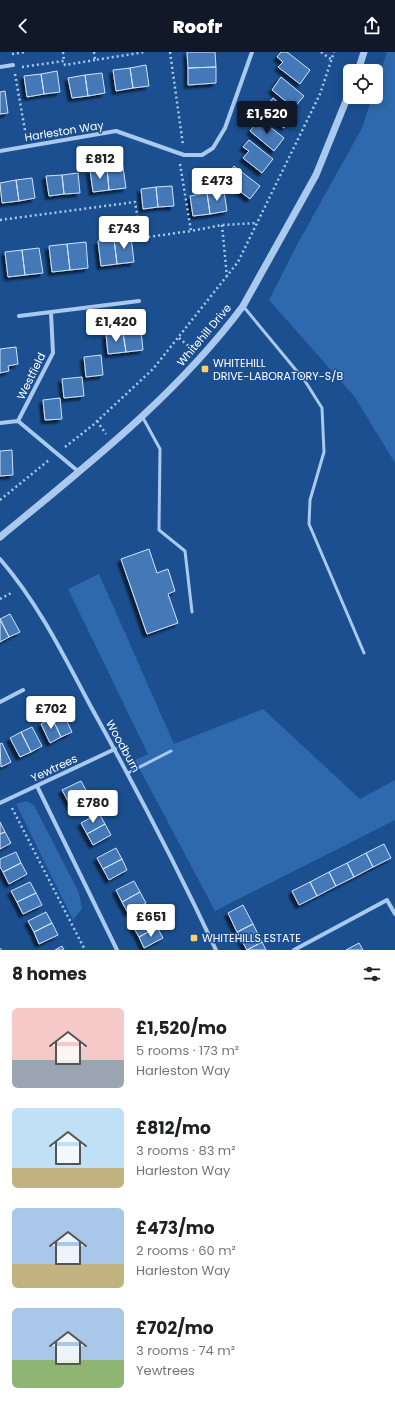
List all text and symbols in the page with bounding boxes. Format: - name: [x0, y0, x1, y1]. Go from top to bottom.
- text: Roofr: [173, 14, 222, 39]
- icon: back: [12, 15, 34, 37]
- icon: share: [361, 15, 383, 37]
- map controls: [343, 64, 383, 104]
- button: locate: [343, 64, 383, 104]
- pin: £1,520: [234, 101, 300, 135]
- text: £1,520: [246, 104, 288, 123]
- street label: Harleston Way: [23, 117, 105, 145]
- pin: £812: [76, 146, 124, 180]
- text: £812: [85, 149, 115, 168]
- pin: £473: [193, 168, 241, 202]
- text: £473: [201, 171, 233, 190]
- pin: £743: [100, 216, 148, 250]
- text: £743: [108, 219, 140, 238]
- street label: Whitehill Drive: [173, 300, 235, 370]
- pin: £1,420: [83, 309, 149, 343]
- text: £1,420: [95, 312, 137, 331]
- street label: Westfield: [13, 350, 49, 402]
- place label: WHITEHILL DRIVE-LABORATORY-S/B: [213, 355, 343, 384]
- marker: WHITEHILL DRIVE-LABORATORY-S/B: [200, 364, 210, 374]
- pin: £702: [27, 696, 75, 730]
- text: £702: [35, 699, 67, 718]
- street label: Woodburn: [102, 717, 144, 775]
- street label: Yewtrees: [28, 750, 80, 786]
- pin: £780: [69, 790, 117, 824]
- text: £780: [77, 793, 109, 812]
- pin: £651: [127, 904, 175, 938]
- text: £651: [136, 907, 166, 926]
- place label: WHITEHILLS ESTATE: [202, 930, 301, 946]
- marker: WHITEHILLS ESTATE: [189, 933, 199, 943]
- text: 8 homes: [12, 962, 87, 986]
- icon: filters: [361, 963, 383, 985]
- text: £1,520/mo: [136, 1016, 227, 1040]
- icon: home: [44, 1024, 92, 1072]
- text: 5 rooms · 173 m²: [136, 1041, 239, 1060]
- text: Harleston Way: [136, 1061, 230, 1080]
- text: £812/mo: [136, 1116, 211, 1140]
- icon: home: [44, 1124, 92, 1172]
- text: 3 rooms · 83 m²: [136, 1141, 236, 1160]
- text: Harleston Way: [136, 1161, 230, 1180]
- text: £473/mo: [136, 1216, 215, 1240]
- icon: home: [44, 1224, 92, 1272]
- text: 2 rooms · 60 m²: [136, 1241, 236, 1260]
- text: Harleston Way: [136, 1261, 230, 1280]
- text: £702/mo: [136, 1316, 214, 1340]
- icon: home: [44, 1324, 92, 1372]
- text: 3 rooms · 74 m²: [136, 1341, 235, 1360]
- text: Yewtrees: [136, 1361, 195, 1380]

